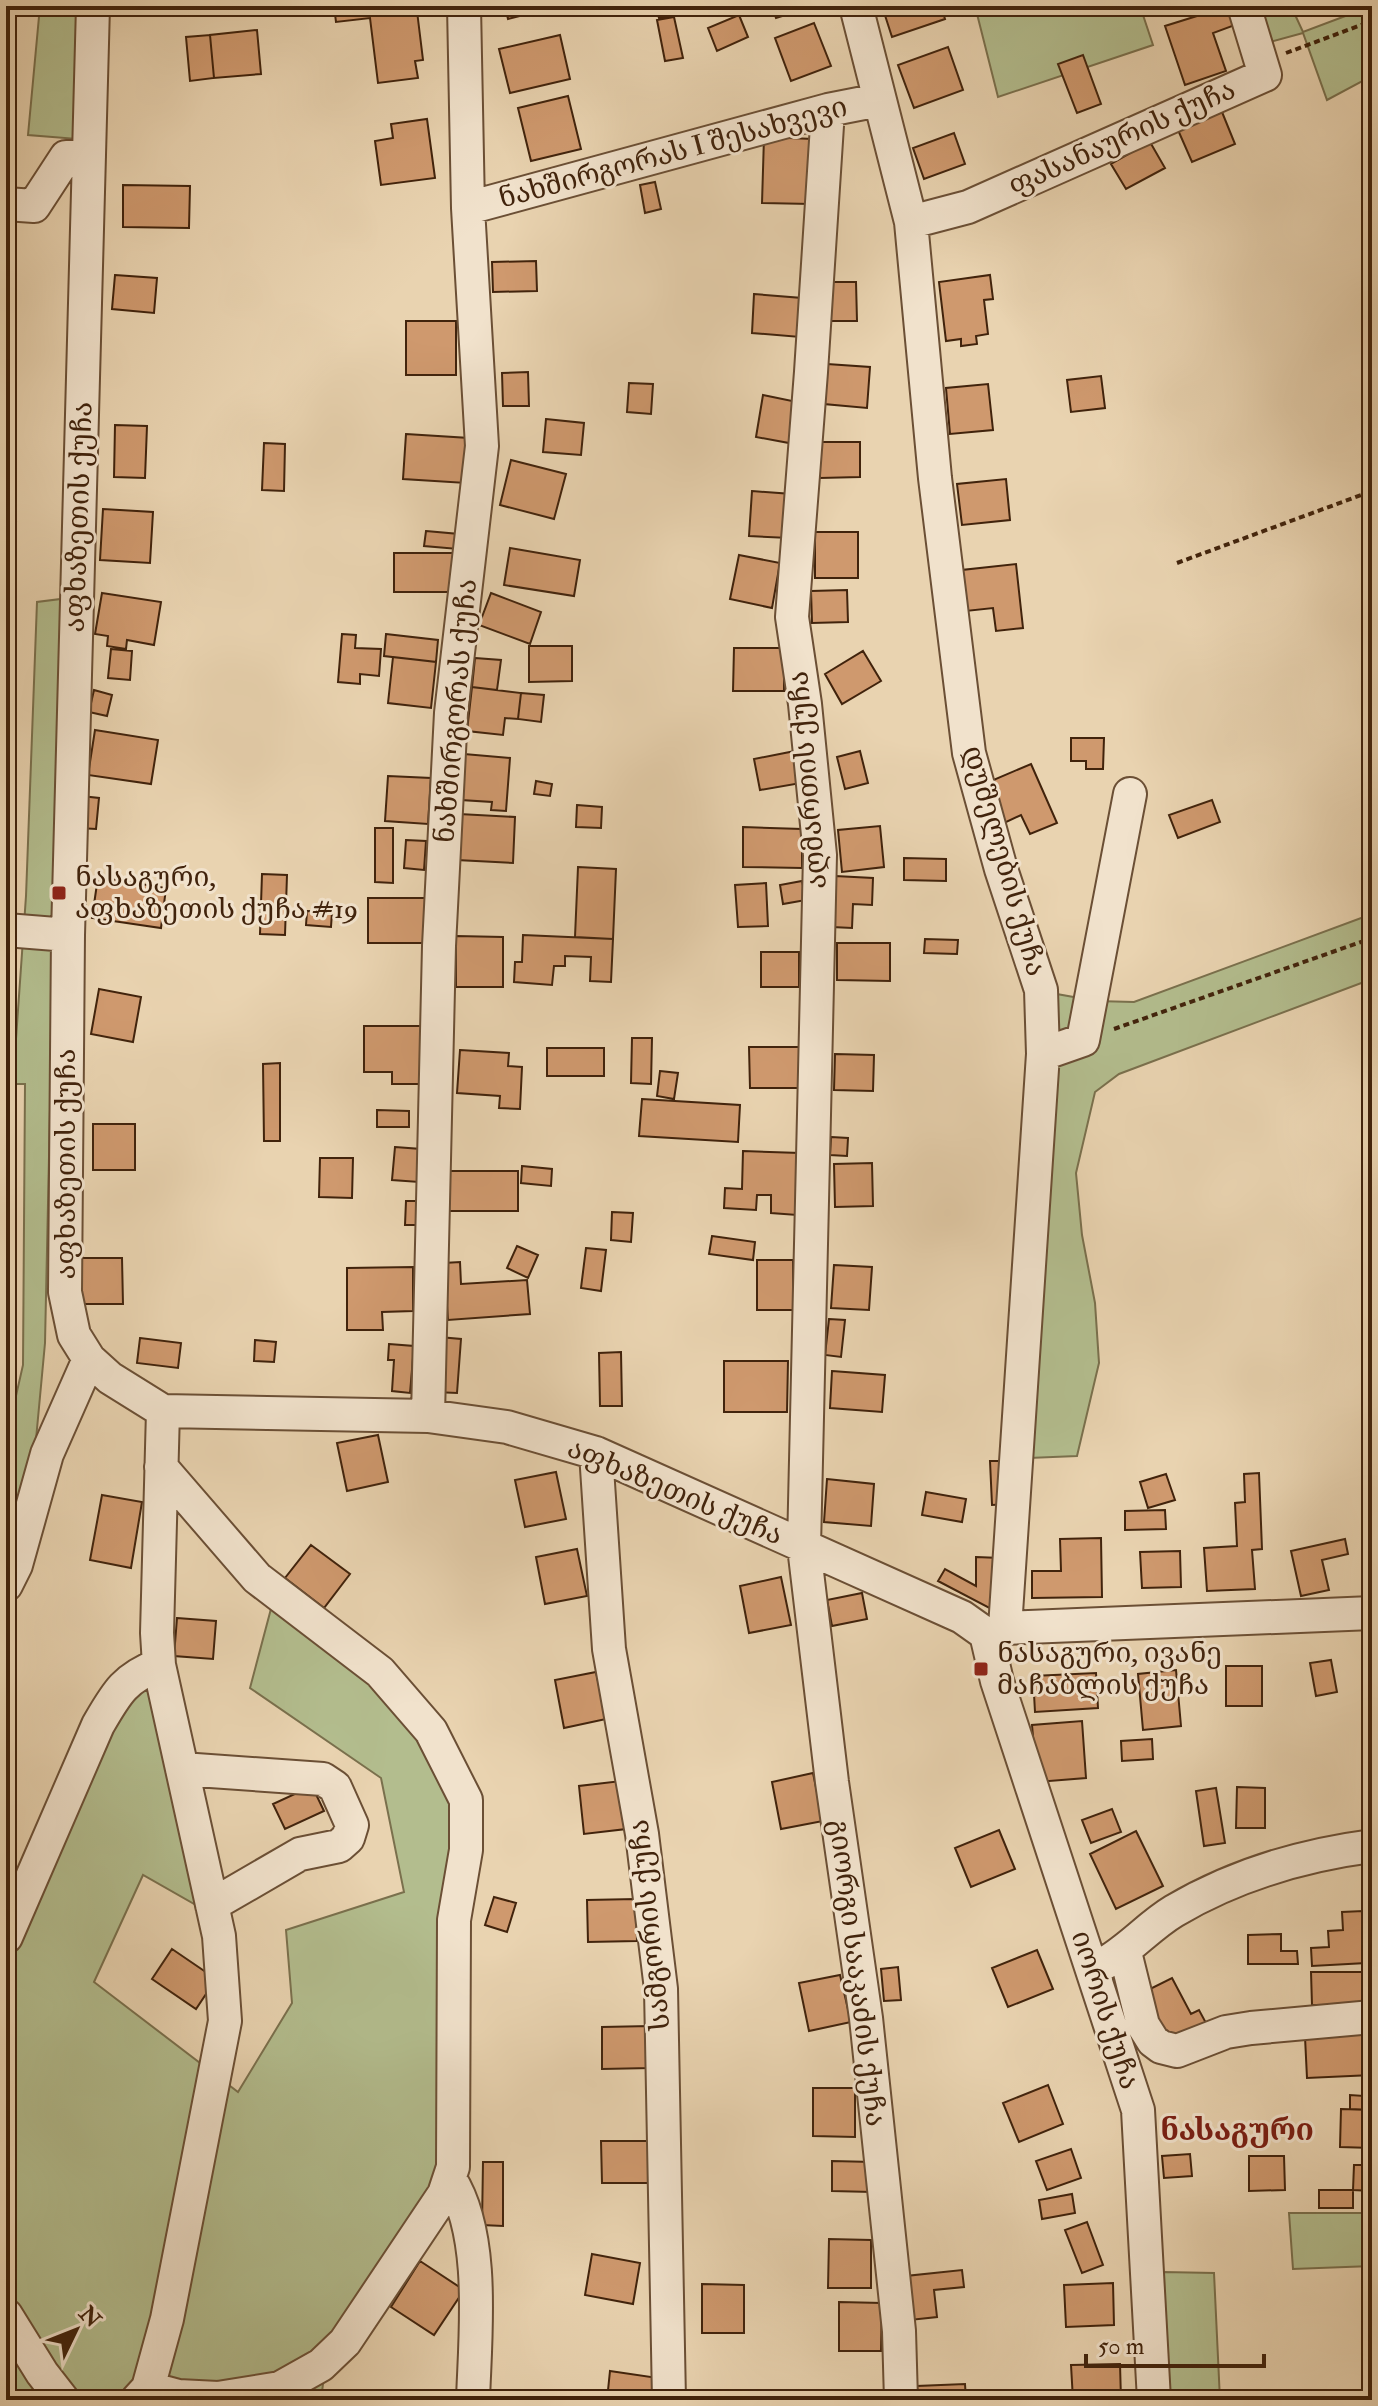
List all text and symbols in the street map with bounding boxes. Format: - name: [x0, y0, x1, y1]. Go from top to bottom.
- street label: ფასანაურის ქუჩა: [1003, 72, 1241, 204]
- street label: ნახშირგორას I შესახვევი: [495, 90, 851, 216]
- street label: აფხაზეთის ქუჩა: [57, 401, 101, 633]
- street label: ნახშირგორას ქუჩა: [427, 577, 485, 845]
- street label: აღმართის ქუჩა: [781, 669, 835, 891]
- street label: დუშელების ქუჩა: [954, 742, 1054, 980]
- place label: ნასაგური, აფხაზეთის ქუჩა #19: [75, 860, 358, 927]
- marker: ნასაგური, აფხაზეთის ქუჩა #19: [50, 884, 68, 902]
- street label: აფხაზეთის ქუჩა: [49, 1049, 84, 1279]
- street label: აფხაზეთის ქუჩა: [562, 1431, 788, 1553]
- place label: ნასაგური, ივანე მაჩაბლის ქუჩა: [997, 1636, 1222, 1703]
- marker: ნასაგური, ივანე მაჩაბლის ქუჩა: [972, 1660, 990, 1678]
- street label: სამგორის ქუჩა: [622, 1818, 678, 2032]
- street label: გიორგი სააკაძის ქუჩა: [821, 1818, 893, 2128]
- street label: იორის ქუჩა: [1063, 1926, 1147, 2094]
- district label: ნასაგური: [1160, 2112, 1314, 2149]
- north arrow: [36, 2290, 116, 2370]
- text: N: [72, 2300, 107, 2334]
- scale bar: [1086, 2318, 1264, 2368]
- text: 50 m: [1098, 2331, 1145, 2362]

